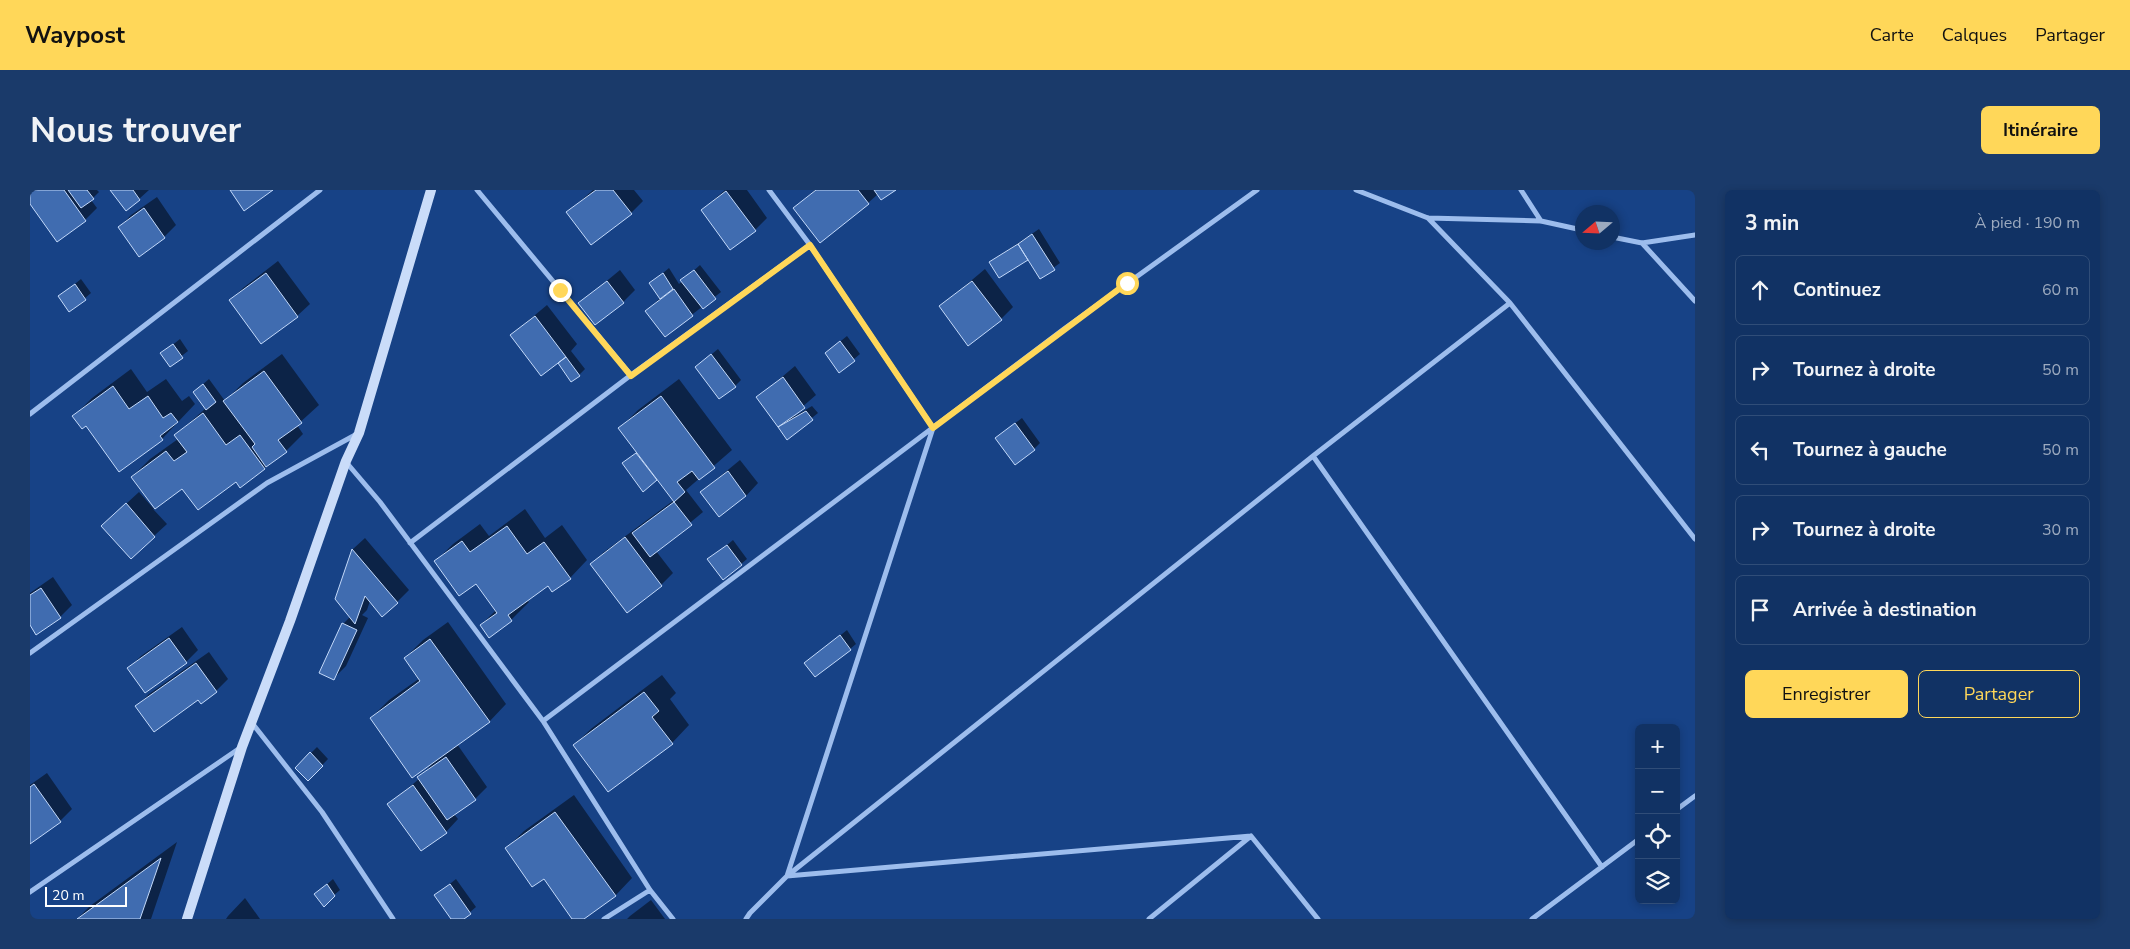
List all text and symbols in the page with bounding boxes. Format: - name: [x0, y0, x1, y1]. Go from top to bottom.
- text: Waypost: [25, 19, 125, 51]
- text: Carte: [1870, 23, 1914, 47]
- text: Calques: [1942, 23, 2007, 47]
- text: Partager: [2035, 23, 2105, 47]
- button: Itinéraire: [1981, 106, 2100, 154]
- text: Nous trouver: [30, 107, 241, 154]
- north arrow: [1575, 205, 1620, 250]
- text: 3 min: [1745, 209, 1799, 237]
- text: À pied · 190 m: [1975, 212, 2080, 234]
- route start: [1116, 272, 1139, 295]
- icon: ahead: [1746, 276, 1774, 304]
- text: Continuez: [1793, 277, 1881, 303]
- route end: [549, 279, 572, 302]
- text: 60 m: [2042, 279, 2079, 301]
- icon: right: [1746, 356, 1774, 384]
- text: Tournez à droite: [1793, 357, 1936, 383]
- text: 50 m: [2042, 359, 2079, 381]
- icon: left: [1746, 436, 1774, 464]
- text: Tournez à gauche: [1793, 437, 1947, 463]
- text: 50 m: [2042, 439, 2079, 461]
- icon: right: [1746, 516, 1774, 544]
- text: Tournez à droite: [1793, 517, 1936, 543]
- text: 30 m: [2042, 519, 2079, 541]
- icon: arrive: [1746, 596, 1774, 624]
- text: Arrivée à destination: [1793, 597, 1977, 623]
- button: Enregistrer: [1745, 670, 1908, 718]
- button: Partager: [1918, 670, 2080, 718]
- map controls: [1635, 724, 1680, 904]
- button: +: [1635, 724, 1680, 769]
- button: −: [1635, 769, 1680, 814]
- button: locate: [1635, 814, 1680, 859]
- button: layers: [1635, 859, 1680, 904]
- scale bar: [45, 884, 128, 907]
- text: 20 m: [52, 886, 84, 905]

